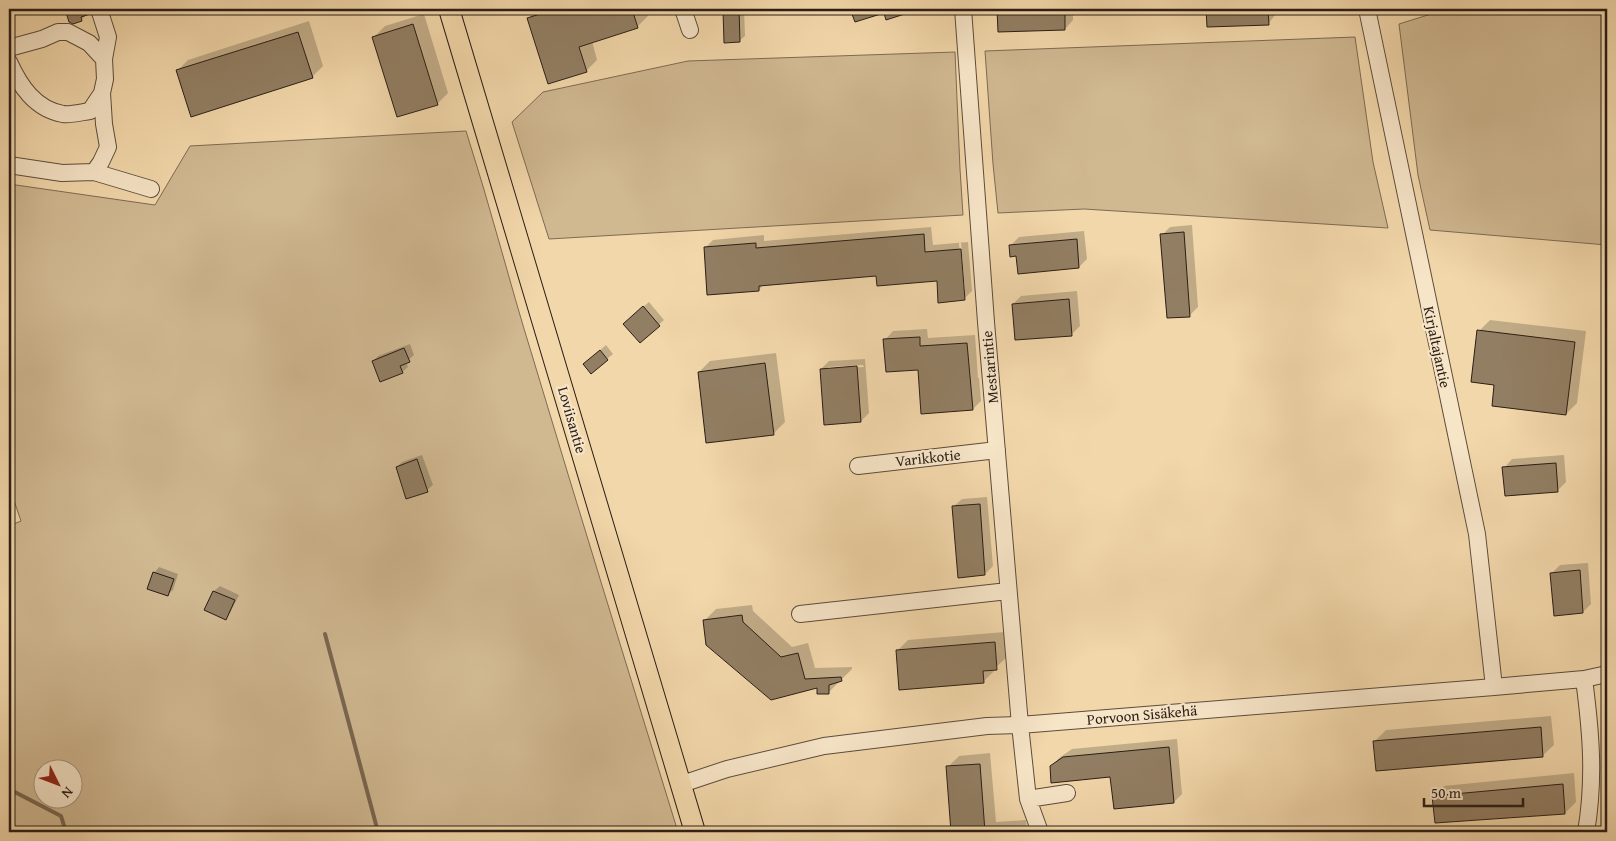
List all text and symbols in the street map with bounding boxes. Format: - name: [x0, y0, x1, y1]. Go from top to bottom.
- street label: Kirjaltajantie: [1419, 304, 1456, 390]
- street label: Mestarintie: [976, 330, 1003, 404]
- street label: Loviisantie: [553, 384, 592, 456]
- street label: Varikkotie: [894, 444, 962, 471]
- street label: Porvoon Sisäkehä: [1086, 699, 1198, 730]
- north arrow: [32, 758, 82, 808]
- scale bar: [1424, 776, 1522, 808]
- text: 50 m: [1431, 782, 1462, 803]
- text: N: [57, 783, 78, 803]

